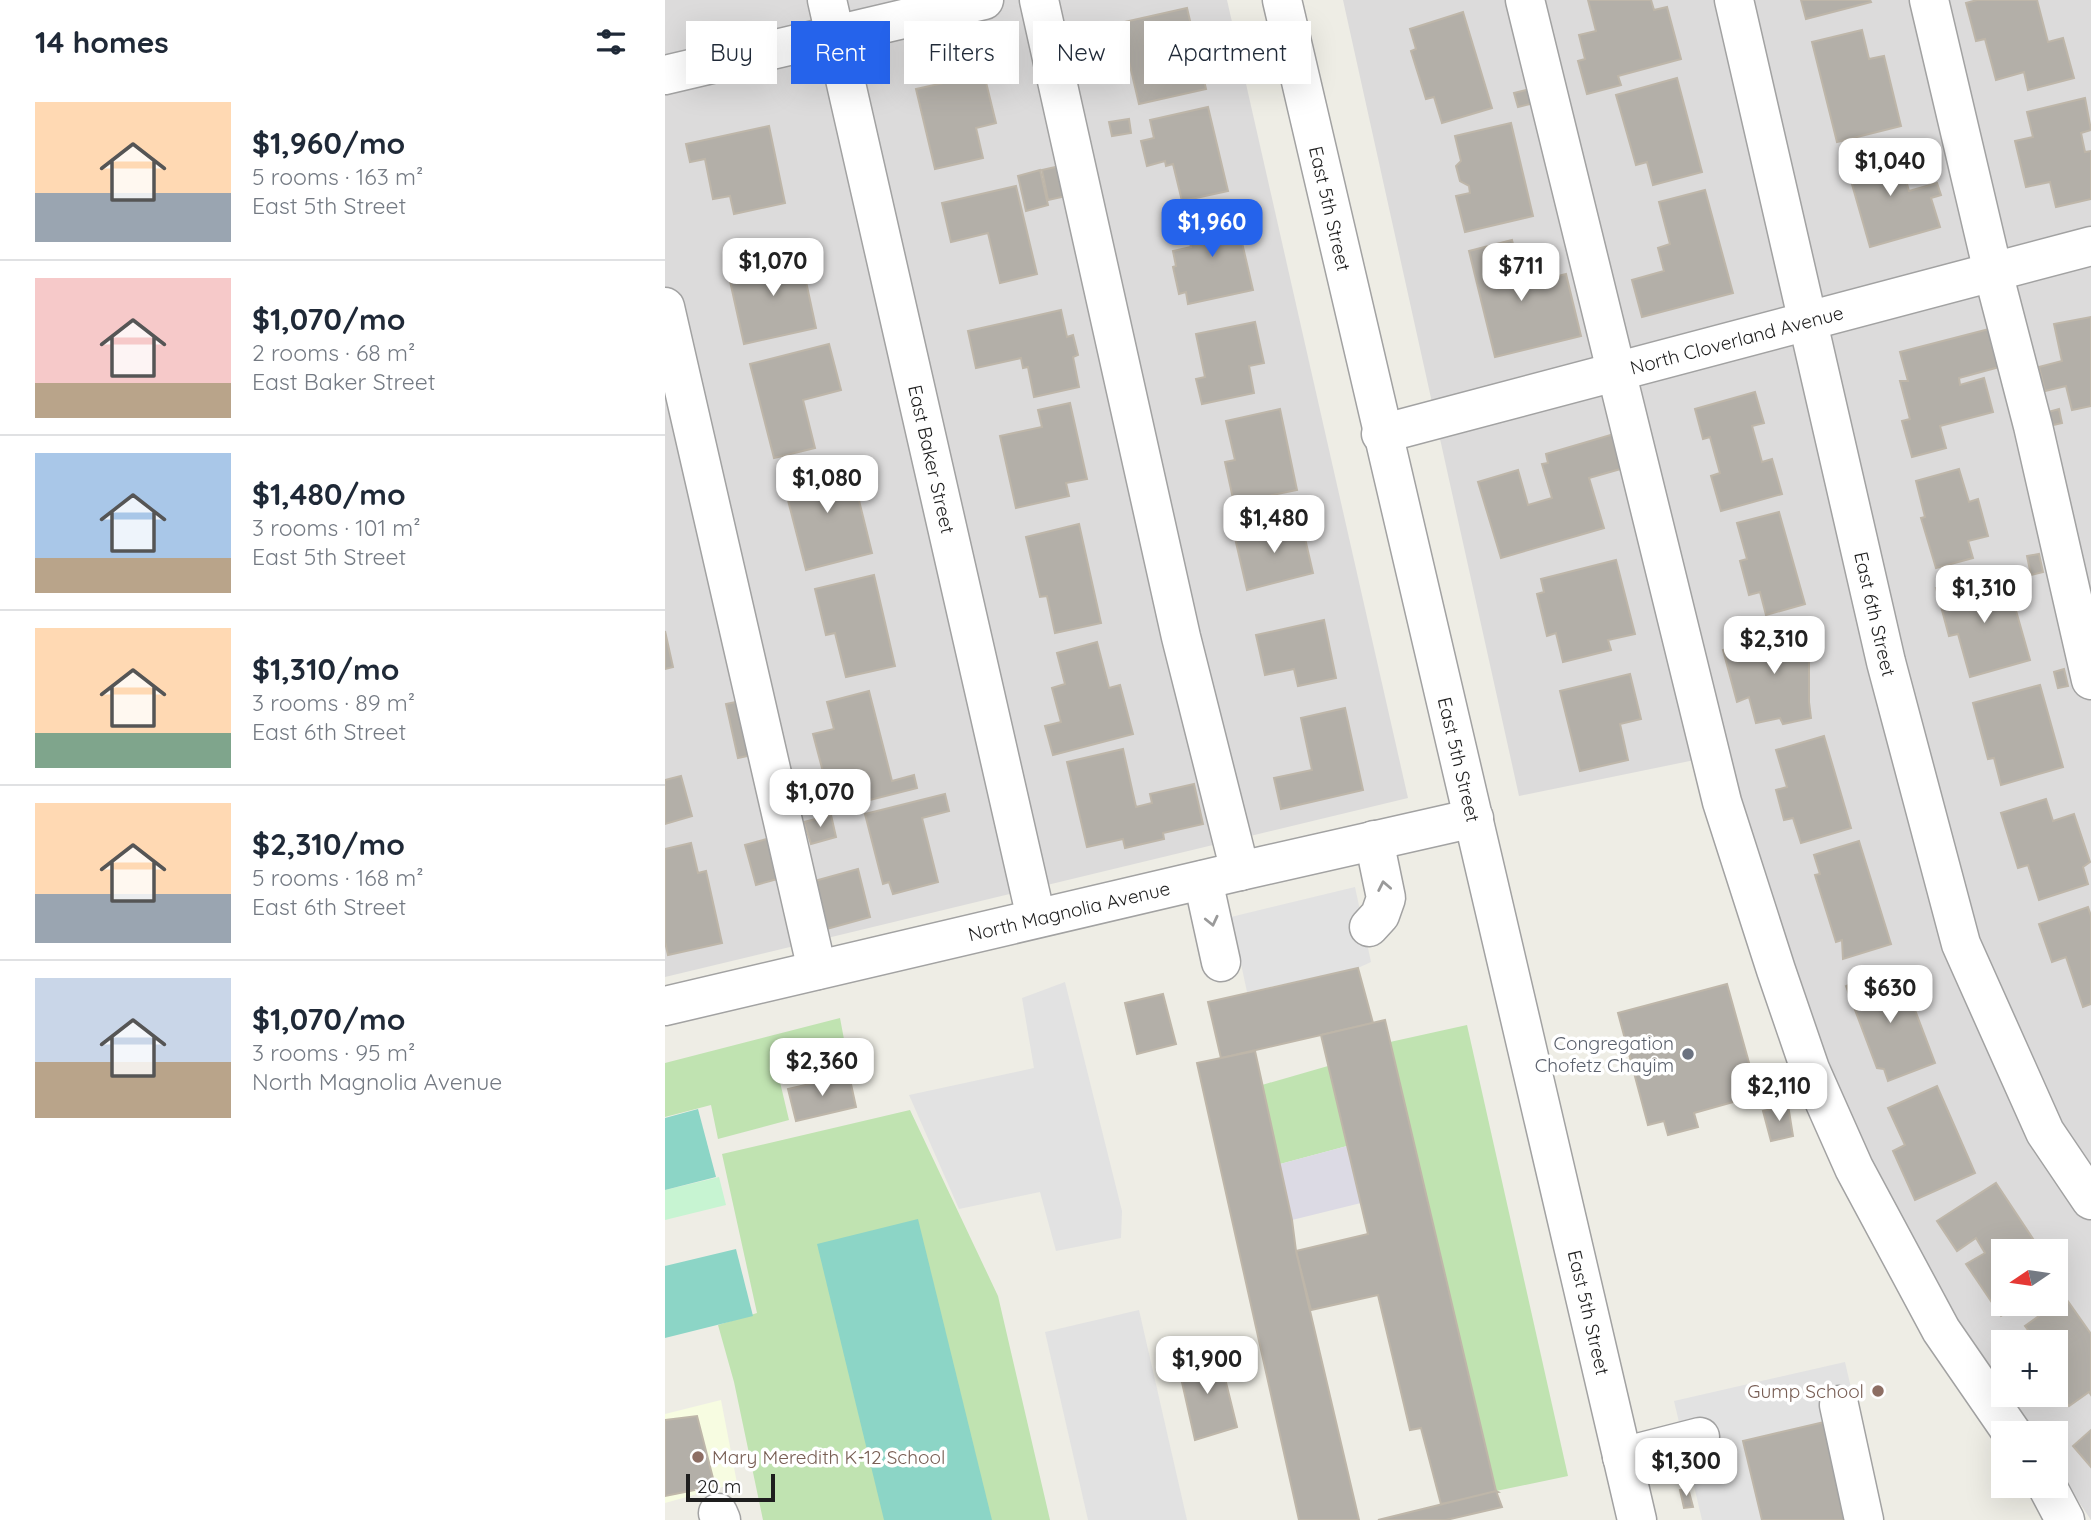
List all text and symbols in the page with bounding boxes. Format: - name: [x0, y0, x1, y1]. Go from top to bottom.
- chip: Buy: [686, 21, 777, 84]
- chip: Rent: [791, 21, 890, 84]
- chip: Filters: [904, 21, 1019, 84]
- chip: New: [1033, 21, 1130, 84]
- chip: Apartment: [1144, 21, 1311, 84]
- text: 14 homes: [35, 23, 169, 61]
- icon: filters: [592, 23, 630, 61]
- text: $1,960/mo: [252, 124, 405, 162]
- icon: home: [91, 130, 175, 214]
- pin: $1,040: [1833, 138, 1947, 198]
- street label: East 5th Street: [1304, 144, 1356, 273]
- text: $1,040: [1855, 146, 1925, 175]
- text: 5 rooms · 163 m²: [252, 162, 423, 191]
- text: East 5th Street: [252, 191, 406, 220]
- pin: $1,960: [1155, 200, 1269, 259]
- text: $1,960: [1178, 207, 1246, 236]
- pin: $1,070: [716, 238, 830, 298]
- pin: $711: [1480, 244, 1562, 303]
- text: $1,070: [739, 246, 807, 275]
- text: $711: [1498, 251, 1544, 280]
- text: $1,070/mo: [252, 300, 405, 338]
- street label: North Cloverland Avenue: [1627, 300, 1846, 380]
- icon: home: [91, 306, 175, 390]
- text: 2 rooms · 68 m²: [252, 338, 415, 367]
- text: East Baker Street: [252, 367, 436, 396]
- street label: East Baker Street: [903, 383, 960, 536]
- pin: $1,080: [770, 456, 884, 515]
- text: $1,080: [792, 463, 862, 492]
- text: $1,480/mo: [252, 475, 406, 513]
- icon: home: [91, 481, 175, 565]
- pin: $1,480: [1217, 496, 1331, 555]
- text: $1,480: [1239, 503, 1309, 532]
- text: 3 rooms · 101 m²: [252, 513, 421, 542]
- text: East 5th Street: [252, 542, 406, 571]
- street label: East 6th Street: [1849, 549, 1901, 679]
- pin: $1,310: [1927, 566, 2041, 625]
- text: $1,310: [1952, 573, 2016, 602]
- pin: $2,310: [1717, 616, 1831, 676]
- text: $2,310: [1740, 624, 1808, 653]
- text: $1,310/mo: [252, 650, 399, 688]
- icon: home: [91, 656, 175, 740]
- text: 3 rooms · 89 m²: [252, 688, 415, 717]
- street label: East 5th Street: [1433, 695, 1485, 825]
- text: East 6th Street: [252, 717, 406, 746]
- pin: $1,070: [763, 770, 877, 829]
- text: $1,070: [786, 777, 854, 806]
- text: $2,310/mo: [252, 825, 405, 863]
- icon: home: [91, 831, 175, 915]
- text: 5 rooms · 168 m²: [252, 863, 424, 892]
- street label: North Magnolia Avenue: [966, 876, 1172, 946]
- one-way arrow: [1377, 880, 1392, 892]
- text: East 6th Street: [252, 892, 406, 921]
- one-way arrow: [1203, 915, 1218, 927]
- pin: $630: [1849, 965, 1931, 1025]
- text: $630: [1864, 973, 1916, 1002]
- text: $1,070/mo: [252, 1000, 405, 1038]
- icon: home: [91, 1006, 175, 1090]
- place label: Congregation Chofetz Chayim: [1535, 1031, 1674, 1077]
- text: 3 rooms · 95 m²: [252, 1038, 415, 1067]
- pin: $2,360: [765, 1038, 879, 1098]
- text: $2,360: [786, 1046, 858, 1075]
- marker: Congregation Chofetz Chayim: [1680, 1046, 1696, 1062]
- pin: $2,110: [1722, 1064, 1836, 1123]
- text: North Magnolia Avenue: [252, 1067, 502, 1096]
- text: $2,110: [1747, 1071, 1811, 1100]
- north arrow: [1991, 1239, 2069, 1316]
- map controls: [1991, 1239, 2068, 1498]
- street label: East 5th Street: [1563, 1248, 1615, 1377]
- button: +: [1991, 1330, 2068, 1407]
- pin: $1,900: [1150, 1336, 1264, 1396]
- text: $1,900: [1172, 1344, 1242, 1373]
- place label: Gump School: [1747, 1379, 1864, 1403]
- marker: Gump School: [1870, 1383, 1886, 1399]
- button: −: [1991, 1421, 2068, 1498]
- pin: $1,300: [1629, 1438, 1743, 1498]
- place label: Mary Meredith K-12 School: [712, 1445, 945, 1469]
- text: $1,300: [1651, 1446, 1721, 1475]
- marker: Mary Meredith K-12 School: [690, 1449, 706, 1465]
- scale bar: [686, 1471, 775, 1503]
- text: 20 m: [697, 1474, 741, 1498]

